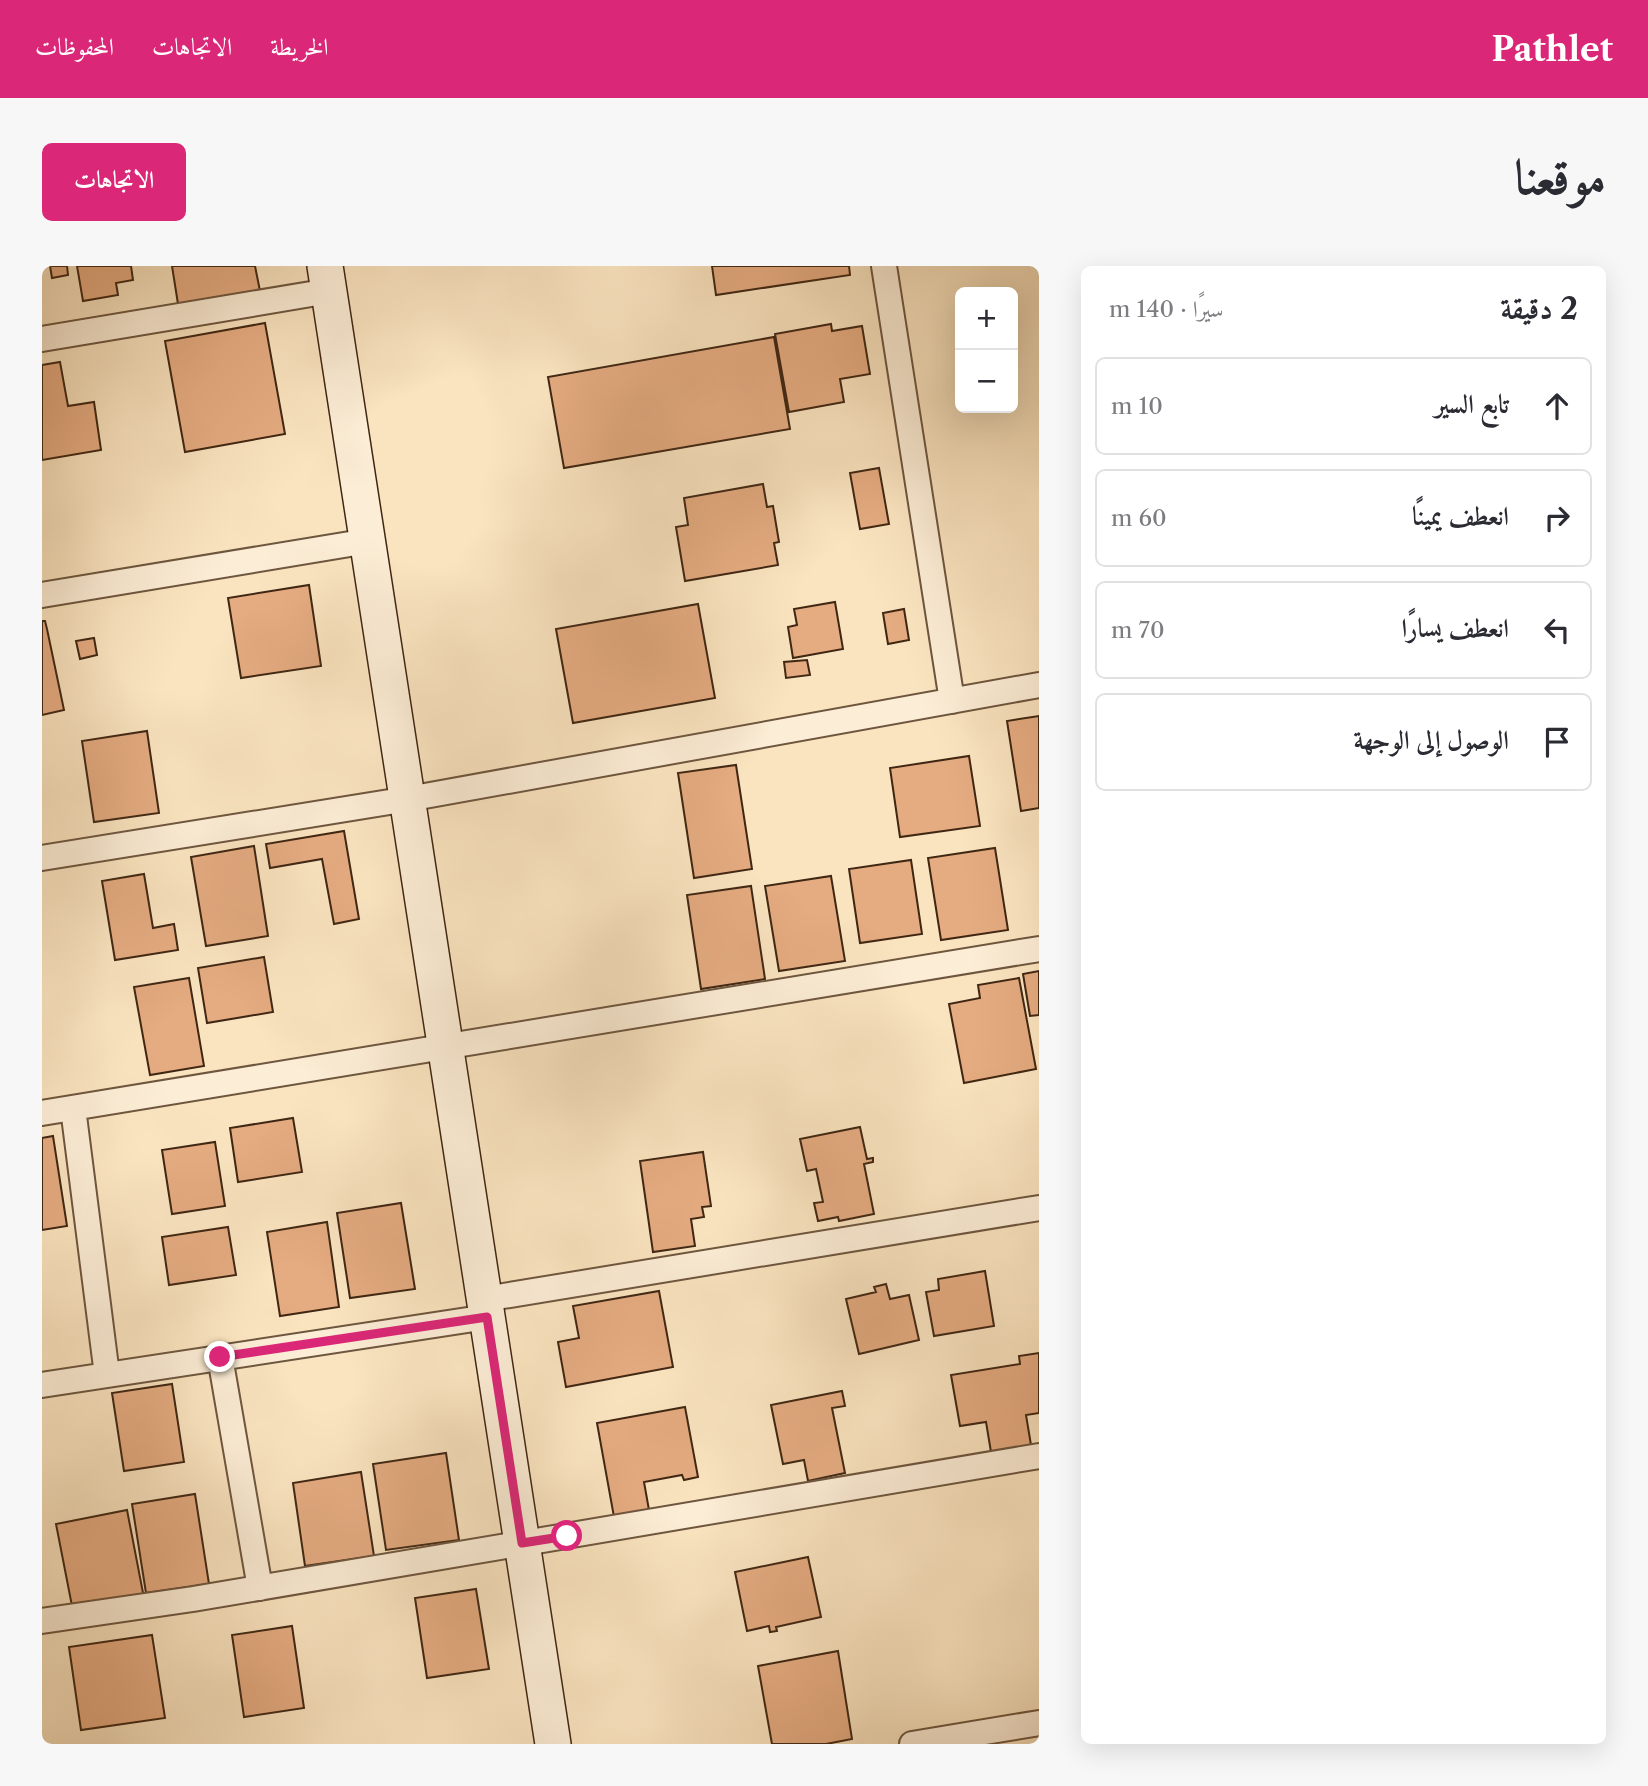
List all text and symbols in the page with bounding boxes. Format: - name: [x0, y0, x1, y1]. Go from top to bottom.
- text: Pathlet: [1491, 29, 1613, 70]
- text: المحفوظات: [35, 32, 114, 61]
- text: الاتجاهات: [152, 32, 232, 61]
- text: الخريطة: [270, 32, 329, 61]
- button: الاتجاهات: [42, 143, 186, 221]
- text: موقعنا: [1514, 146, 1606, 207]
- map controls: [955, 287, 1018, 413]
- button: +: [955, 287, 1018, 350]
- text: 2 دقيقة: [1500, 290, 1578, 327]
- text: سيرًا · 140 m: [1109, 295, 1224, 323]
- button: −: [955, 350, 1018, 413]
- icon: ahead: [1538, 387, 1576, 425]
- text: تابع السير: [1435, 388, 1509, 420]
- text: 10 m: [1111, 392, 1163, 420]
- icon: right: [1538, 499, 1576, 537]
- text: انعطف يمينًا: [1412, 500, 1509, 532]
- text: 60 m: [1111, 504, 1167, 532]
- icon: left: [1538, 611, 1576, 649]
- text: انعطف يسارًا: [1401, 612, 1509, 644]
- text: 70 m: [1111, 616, 1164, 644]
- icon: arrive: [1538, 723, 1576, 761]
- text: الوصول إلى الوجهة: [1354, 724, 1509, 756]
- route end: [204, 1341, 235, 1372]
- route start: [551, 1520, 582, 1551]

